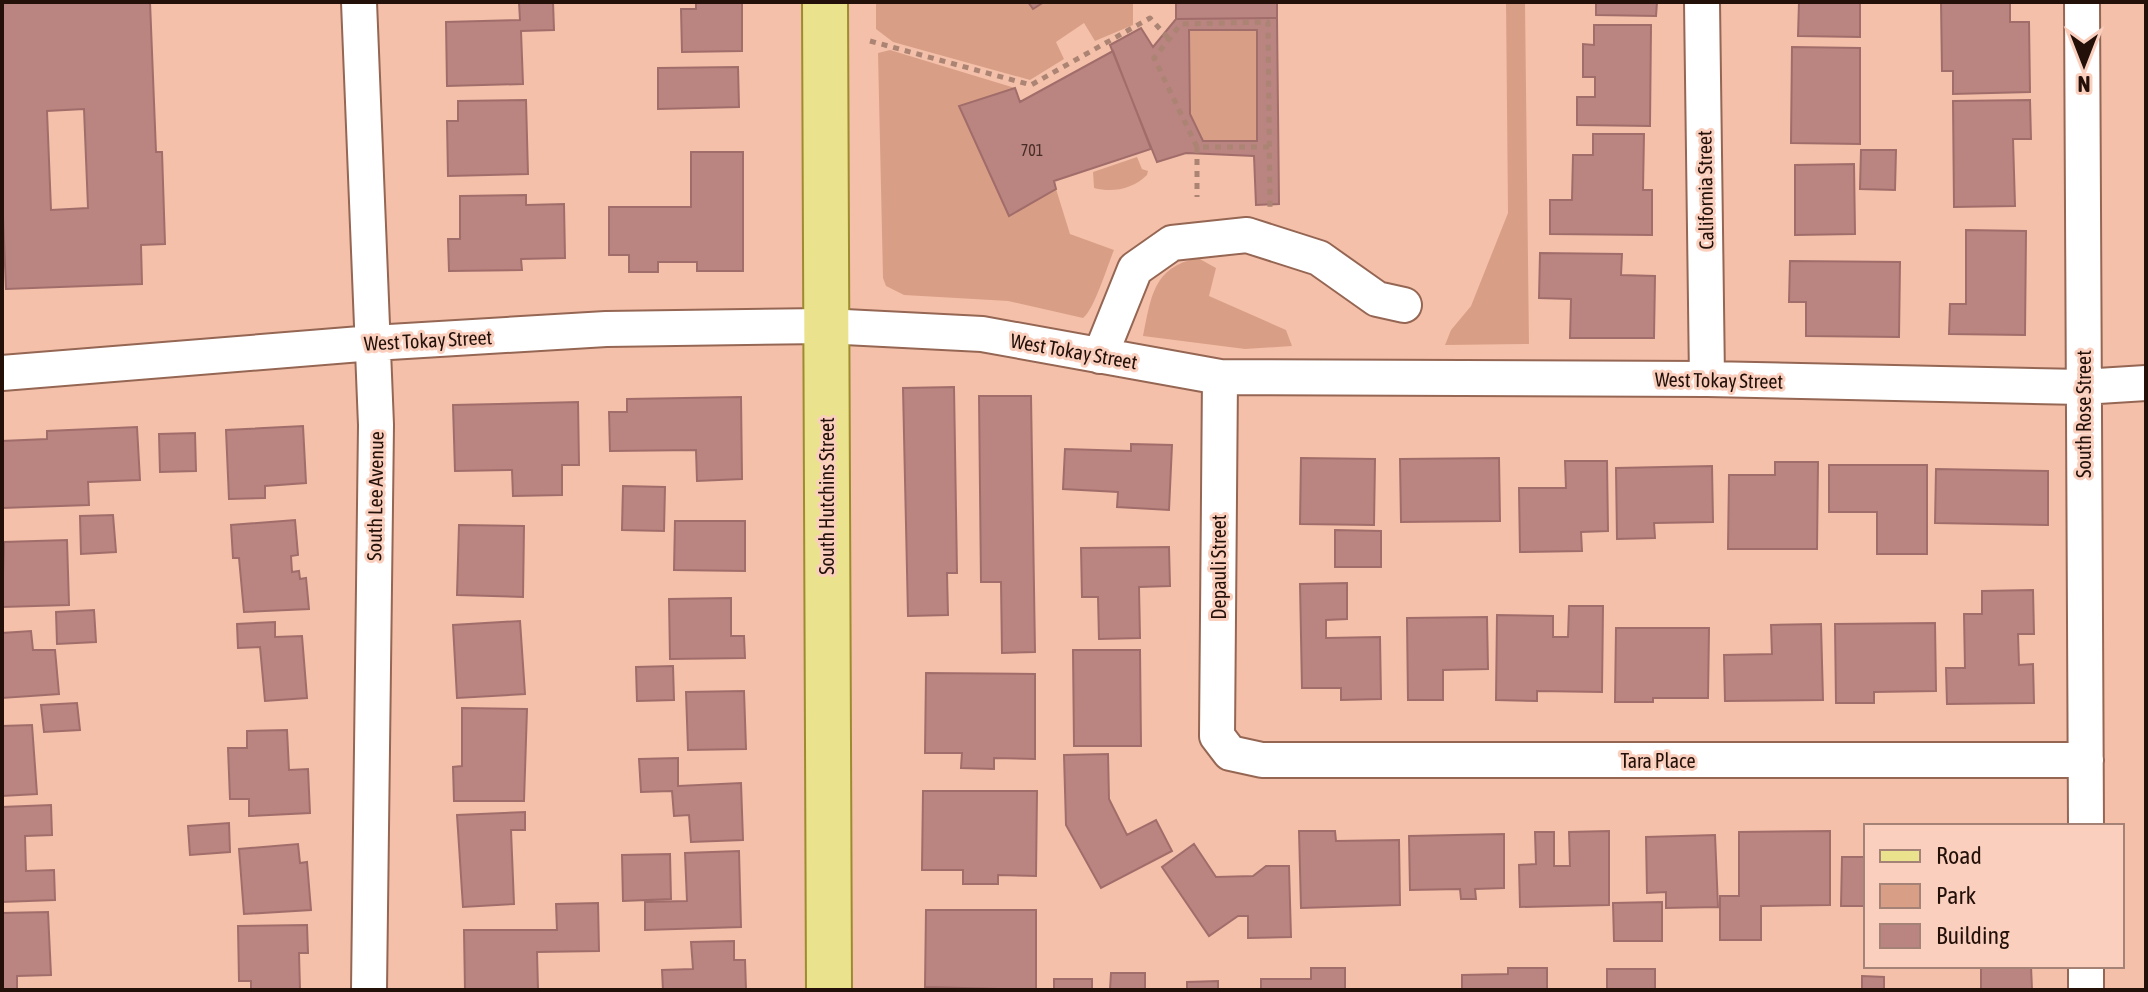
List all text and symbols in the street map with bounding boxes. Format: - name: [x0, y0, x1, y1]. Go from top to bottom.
- north arrow: [2044, 24, 2124, 104]
- text: N: [2078, 71, 2090, 97]
- street label: California Street: [1692, 130, 1718, 250]
- house number: 701: [1021, 141, 1043, 159]
- street label: West Tokay Street: [363, 325, 493, 355]
- street label: West Tokay Street: [1009, 329, 1139, 374]
- street label: South Rose Street: [2072, 350, 2095, 478]
- street label: West Tokay Street: [1655, 367, 1784, 393]
- street label: South Hutchins Street: [815, 417, 838, 575]
- street label: South Lee Avenue: [362, 431, 388, 561]
- street label: Depauli Street: [1207, 514, 1230, 620]
- street label: Tara Place: [1620, 749, 1696, 772]
- legend: [1864, 824, 2124, 968]
- text: Road: [1936, 842, 1982, 869]
- text: Park: [1936, 882, 1977, 909]
- text: Building: [1936, 922, 2010, 949]

